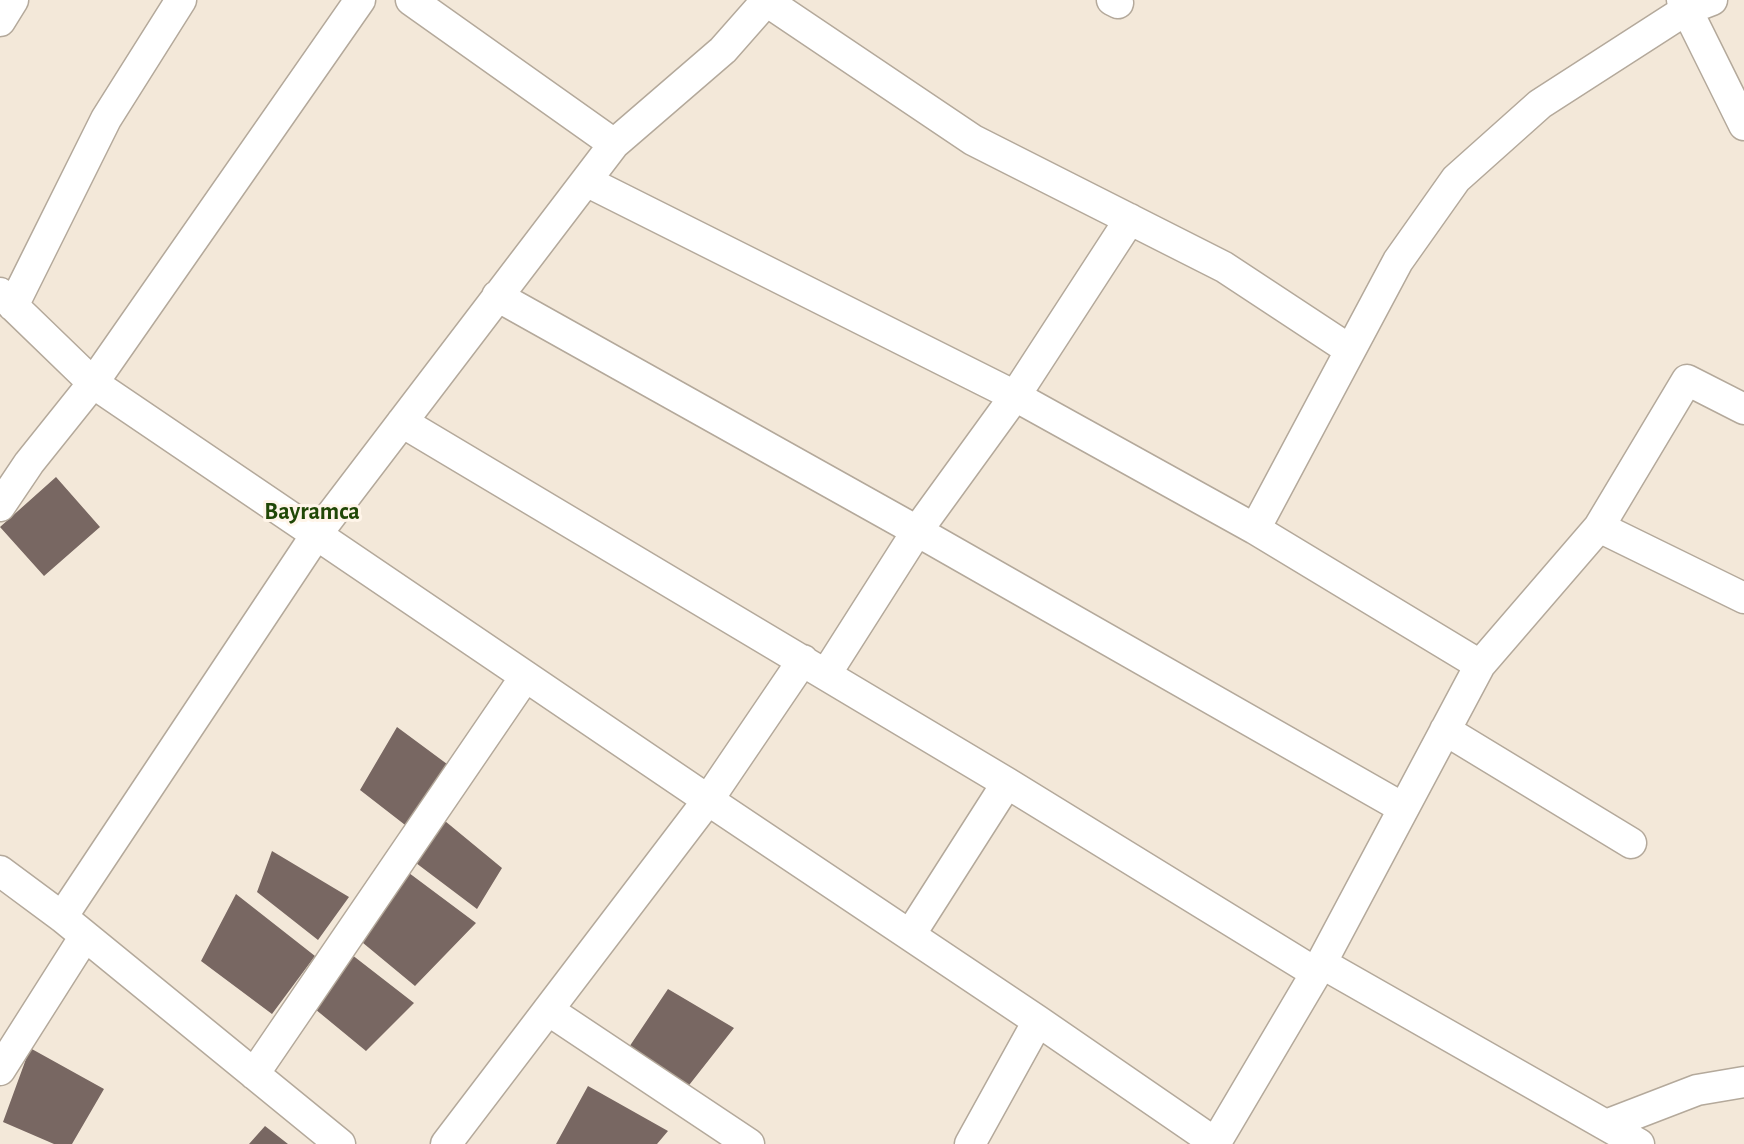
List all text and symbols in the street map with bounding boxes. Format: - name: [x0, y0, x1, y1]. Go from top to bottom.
- district label: Bayramca: [264, 498, 360, 526]

